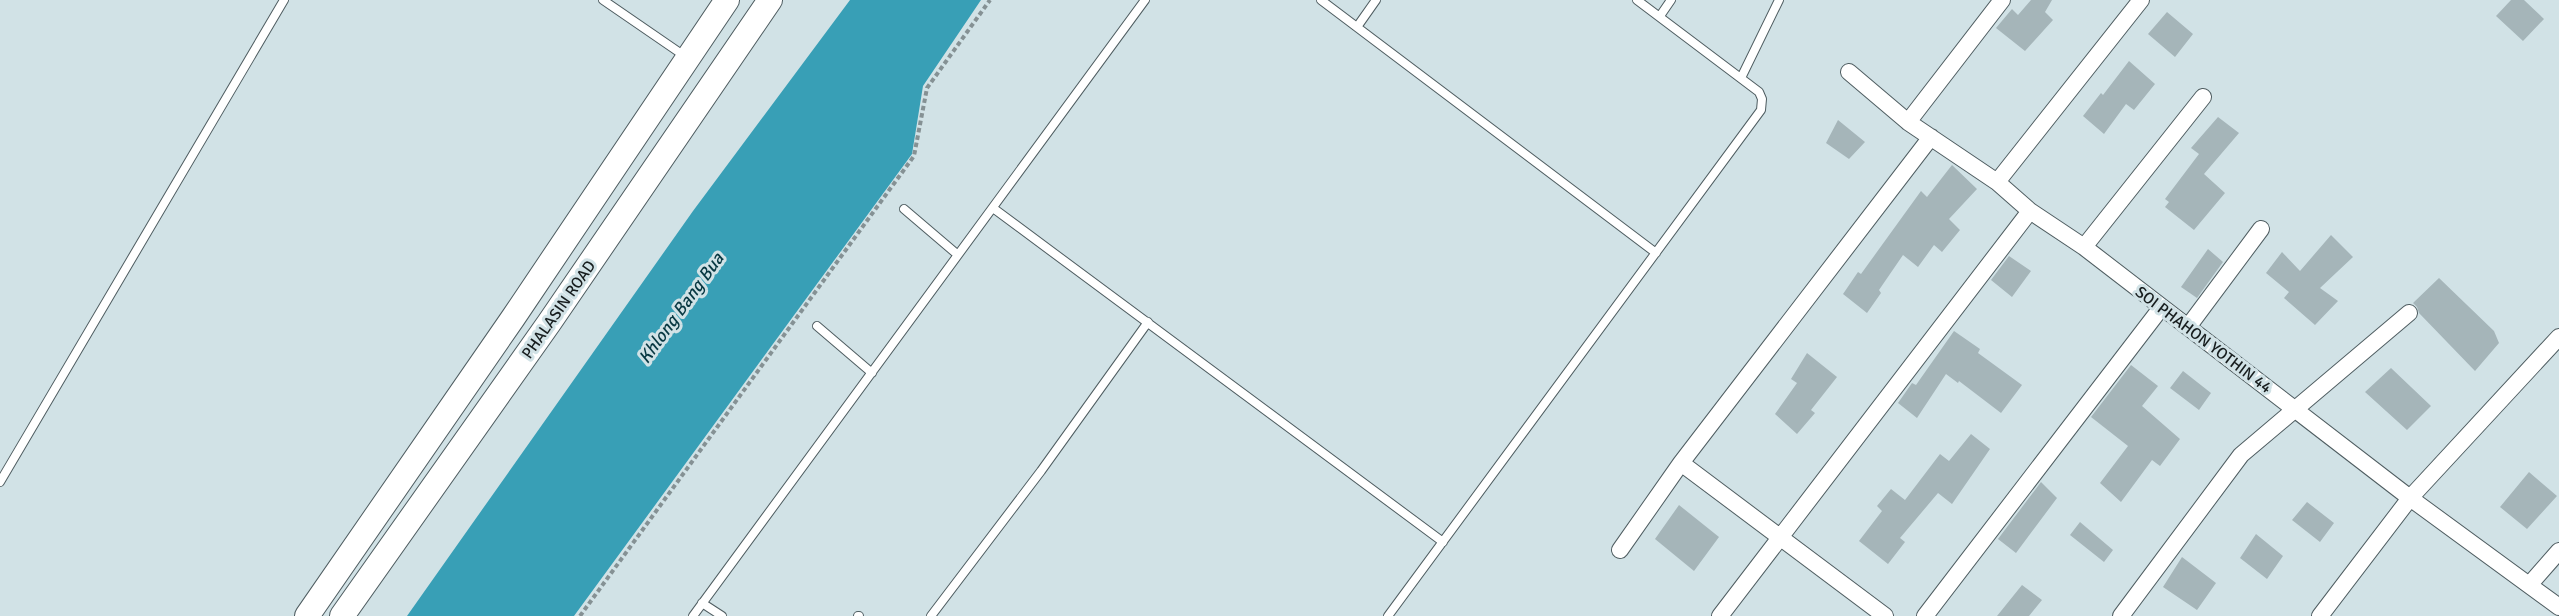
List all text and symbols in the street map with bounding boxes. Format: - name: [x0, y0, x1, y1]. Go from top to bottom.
- water label: Khlong Bang Bua: [633, 248, 729, 368]
- street label: PHALASIN ROAD: [518, 257, 600, 363]
- street label: SOI PHAHON YOTHIN 44: [2131, 282, 2276, 398]

